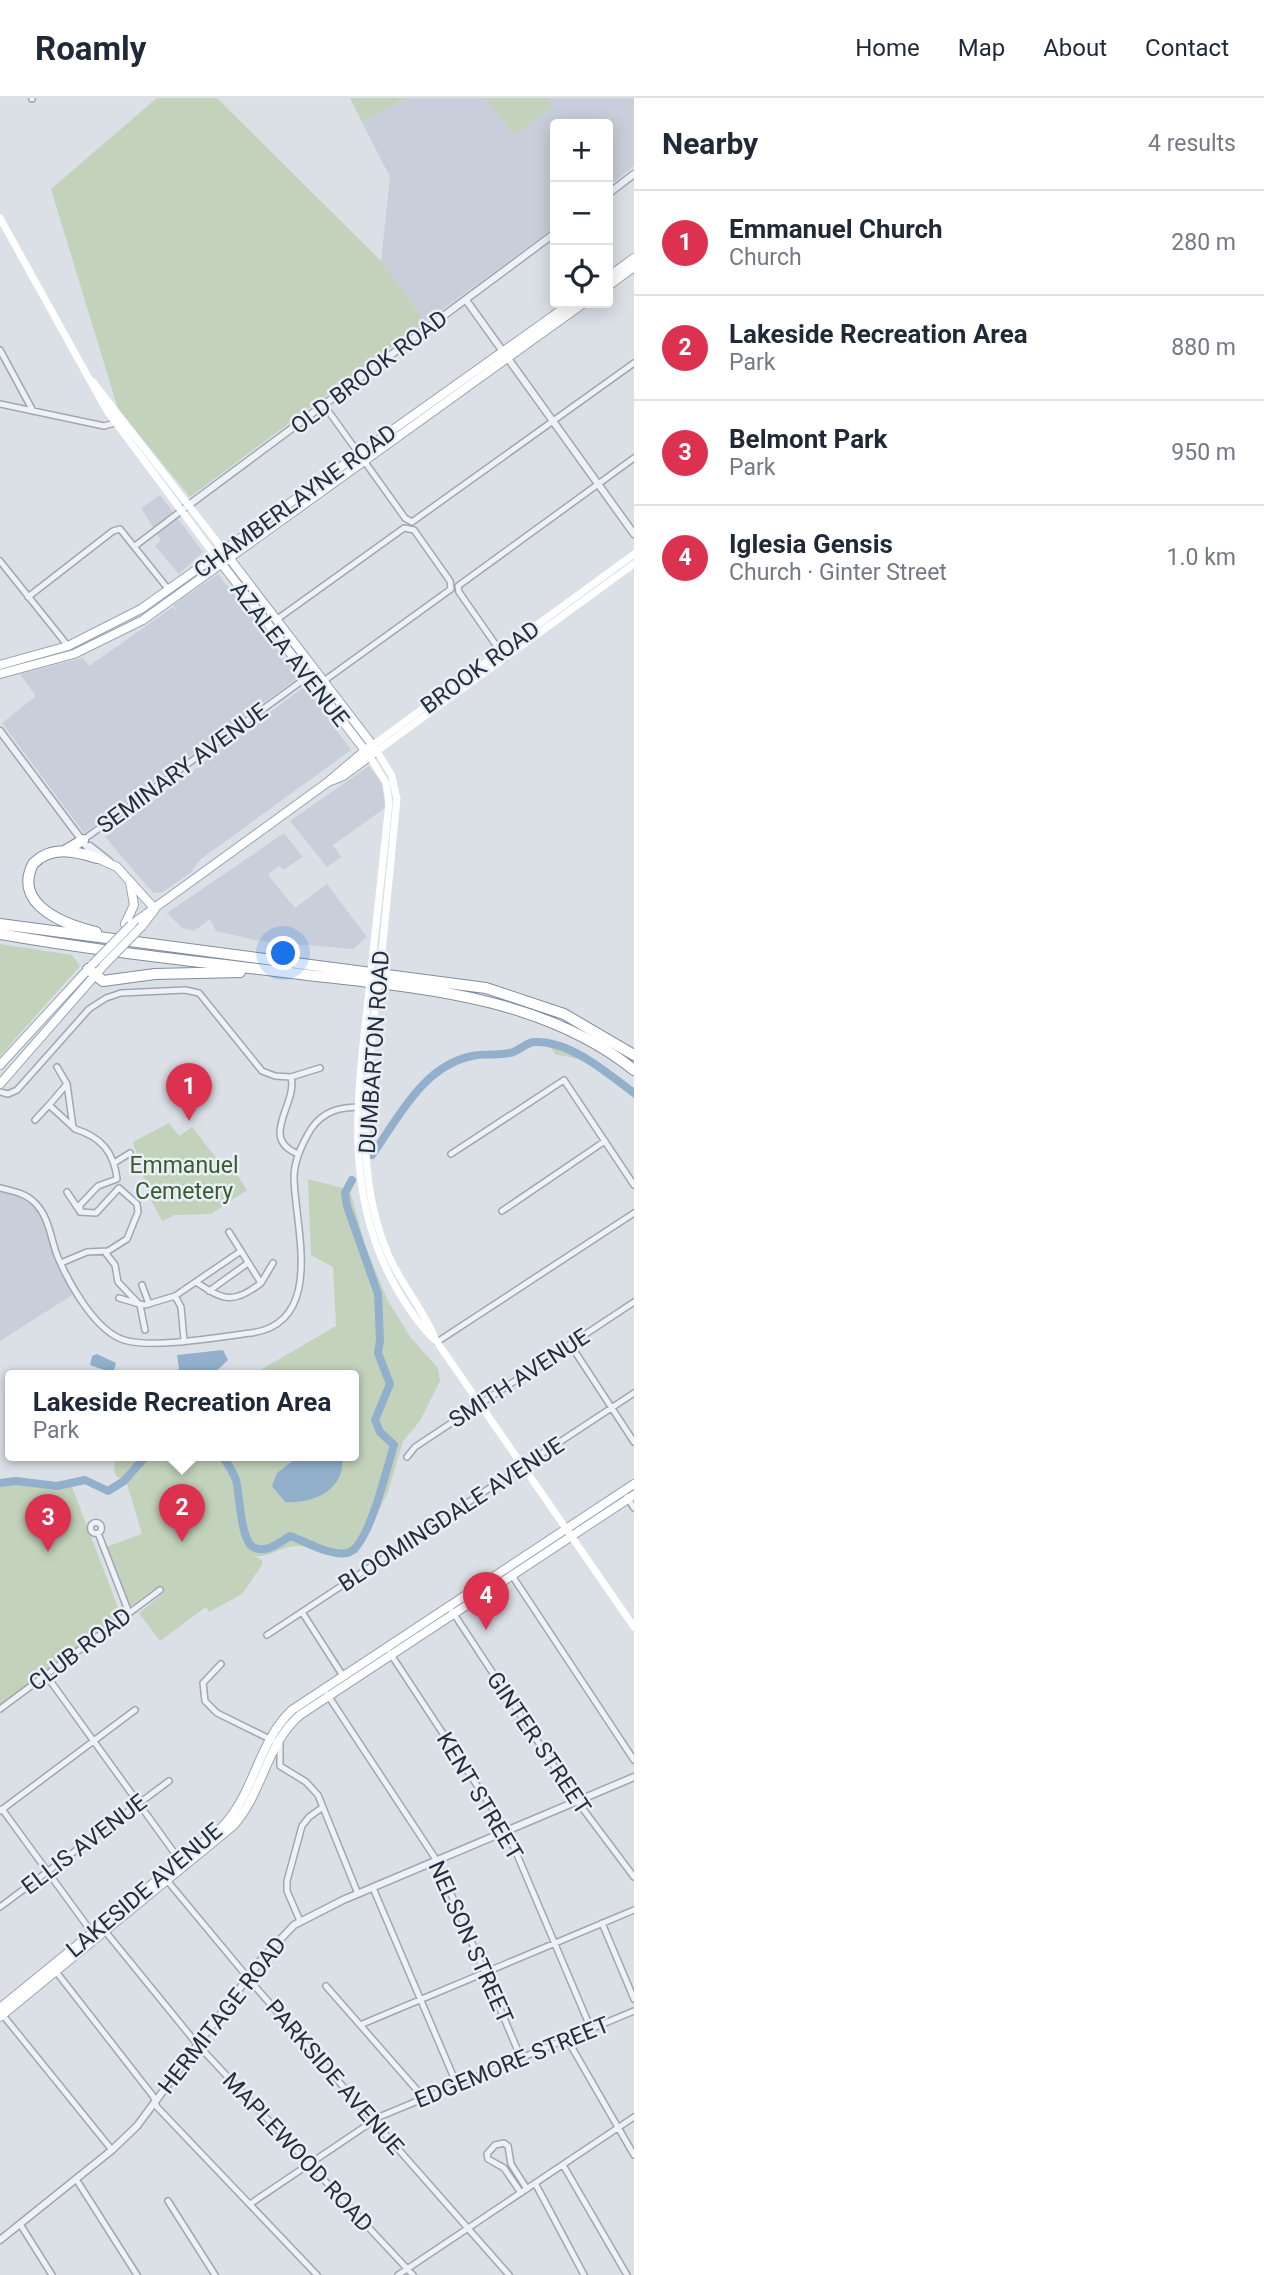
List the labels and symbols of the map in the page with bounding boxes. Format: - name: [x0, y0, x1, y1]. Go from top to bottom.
- street label: OLD BROOK ROAD: [286, 305, 453, 440]
- street label: CHAMBERLAYNE ROAD: [189, 419, 402, 584]
- street label: AZALEA AVENUE: [225, 577, 354, 732]
- street label: BROOK ROAD: [416, 615, 545, 720]
- street label: SEMINARY AVENUE: [92, 698, 273, 839]
- your location: [266, 936, 300, 970]
- street label: DUMBARTON ROAD: [354, 949, 395, 1155]
- pin: 1: [166, 1063, 212, 1121]
- park label: Emmanuel Cemetery: [129, 1152, 239, 1205]
- street label: SMITH AVENUE: [444, 1323, 594, 1434]
- street label: BLOOMINGDALE AVENUE: [334, 1431, 569, 1597]
- pin: 2: [159, 1484, 205, 1542]
- pin: 3: [25, 1494, 71, 1552]
- pin: 4: [463, 1572, 509, 1630]
- street label: CLUB ROAD: [24, 1602, 137, 1697]
- street label: GINTER STREET: [481, 1667, 596, 1820]
- street label: KENT STREET: [431, 1727, 528, 1865]
- street label: ELLIS AVENUE: [16, 1789, 152, 1900]
- street label: LAKESIDE AVENUE: [61, 1817, 228, 1963]
- street label: NELSON STREET: [423, 1857, 519, 2028]
- street label: HERMITAGE ROAD: [153, 1931, 292, 2099]
- street label: PARKSIDE AVENUE: [260, 1994, 409, 2160]
- street label: EDGEMORE STREET: [411, 2011, 614, 2114]
- street label: MAPLEWOOD ROAD: [217, 2067, 378, 2238]

